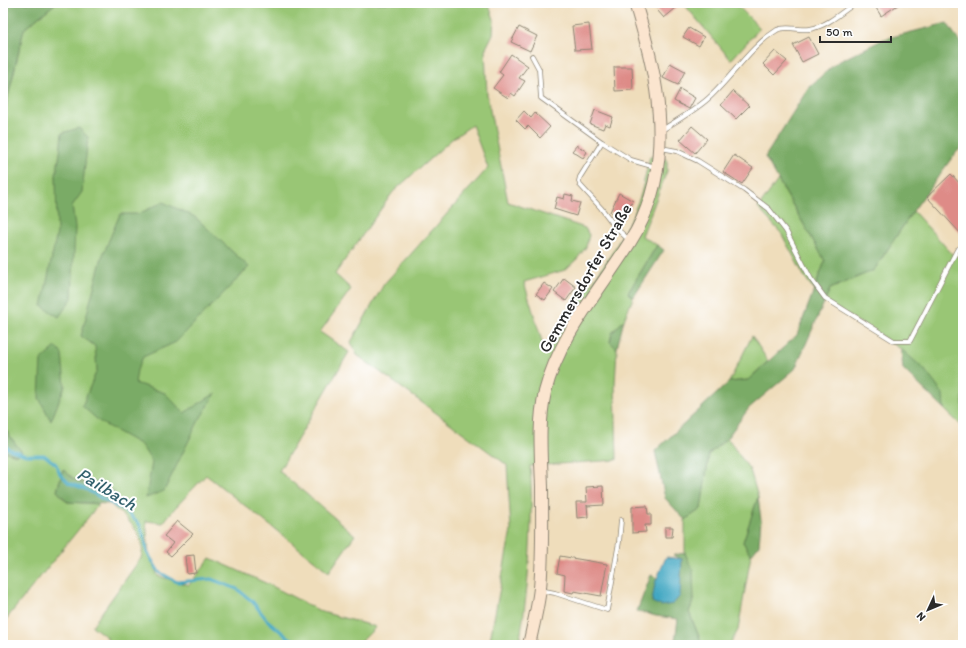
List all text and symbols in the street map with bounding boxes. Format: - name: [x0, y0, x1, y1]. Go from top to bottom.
- scale bar: [820, 18, 891, 44]
- text: 50 m: [826, 25, 852, 39]
- street label: Gemmersdorfer Straße: [534, 200, 636, 356]
- water label: Pailbach: [73, 463, 141, 515]
- north arrow: [908, 590, 948, 630]
- text: N: [914, 609, 928, 624]

